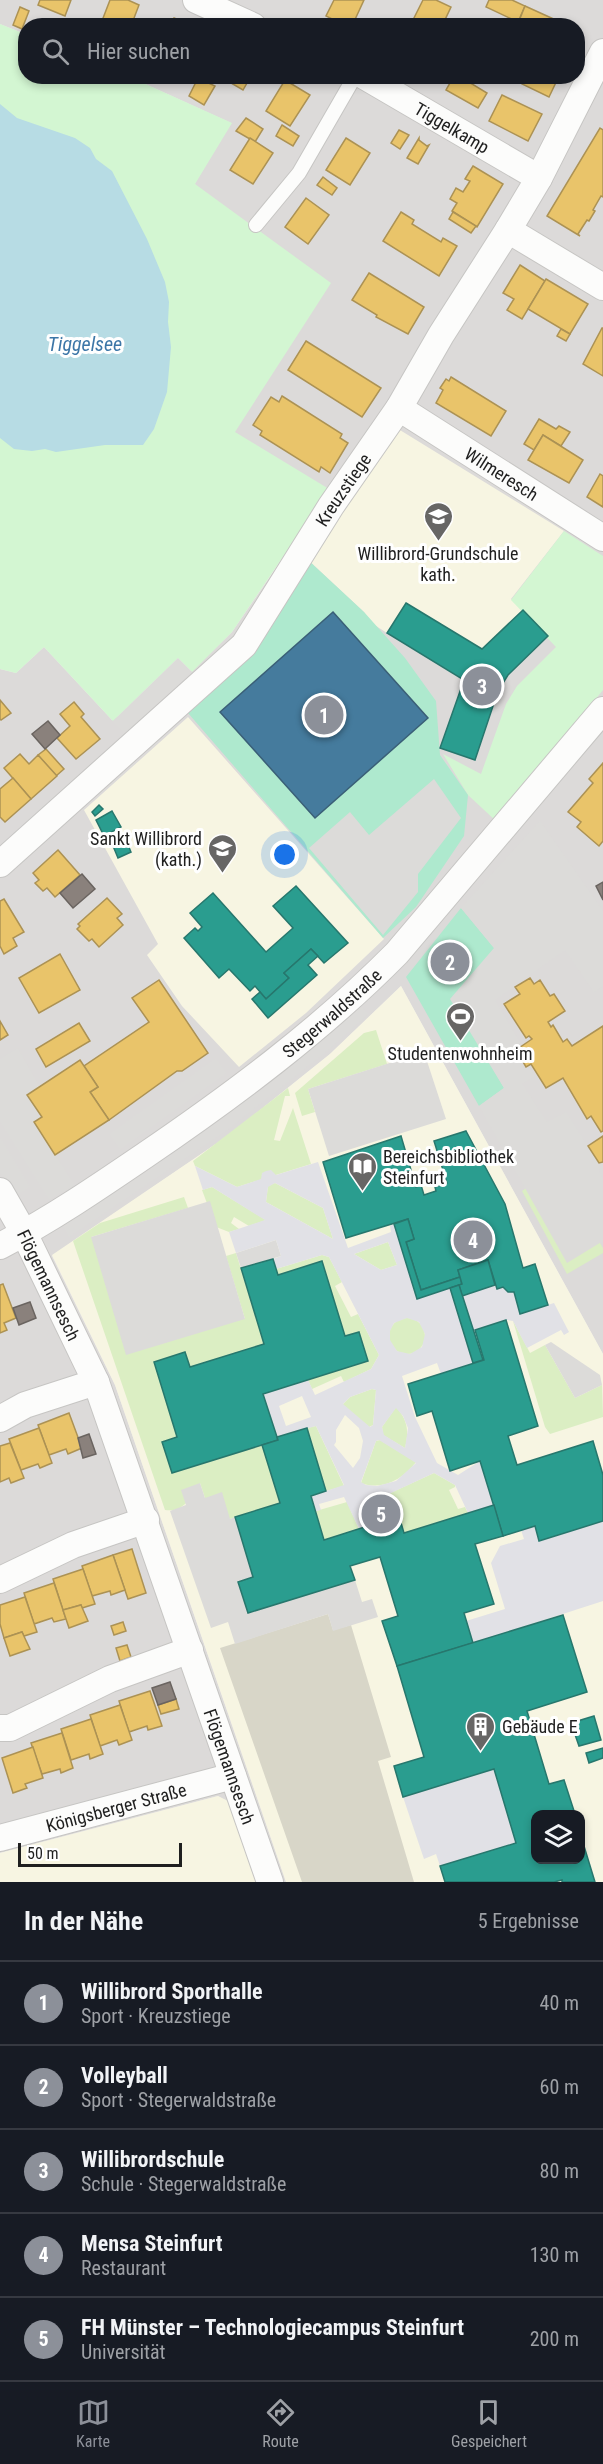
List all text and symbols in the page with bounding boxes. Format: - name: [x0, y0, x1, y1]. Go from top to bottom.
- search box: [18, 18, 585, 84]
- icon: search: [39, 35, 72, 68]
- text: Hier suchen: [87, 39, 190, 64]
- street label: Tiggelkamp: [411, 97, 493, 157]
- water label: Tiggelsee: [48, 332, 122, 356]
- street label: Wilmeresch: [461, 442, 543, 505]
- street label: Kreuzstiege: [311, 449, 375, 530]
- school or university icon: Willibrord-Grundschule kath.: [422, 500, 454, 542]
- place label: Willibrord-Grundschule kath.: [357, 543, 519, 585]
- pin: 3: [462, 664, 502, 708]
- pin: 1: [304, 692, 344, 738]
- place label: Sankt Willibrord (kath.): [90, 828, 202, 871]
- school or university icon: Sankt Willibrord (kath.): [207, 832, 239, 874]
- your location: [270, 840, 299, 869]
- pin: 2: [430, 940, 470, 984]
- street label: Stegerwaldstraße: [278, 964, 385, 1062]
- sports icon: Studentenwohnheim: [444, 1000, 476, 1042]
- place label: Studentenwohnheim: [388, 1043, 532, 1064]
- place label: Bereichsbibliothek Steinfurt: [383, 1146, 514, 1188]
- library icon: Bereichsbibliothek Steinfurt: [346, 1150, 378, 1192]
- pin: 4: [454, 1218, 492, 1262]
- street label: Flögemannsesch: [13, 1226, 85, 1344]
- pin: 5: [362, 1492, 400, 1537]
- street label: Flögemannsesch: [200, 1706, 260, 1827]
- building icon: Gebäude E: [465, 1710, 497, 1752]
- place label: Gebäude E: [502, 1716, 578, 1737]
- street label: Königsberger Straße: [43, 1778, 188, 1836]
- map controls: [531, 1810, 585, 1864]
- button: layers: [531, 1810, 585, 1864]
- scale bar: [18, 1840, 182, 1868]
- text: 50 m: [27, 1844, 59, 1863]
- text: In der Nähe: [24, 1906, 143, 1936]
- text: 5 Ergebnisse: [478, 1909, 579, 1933]
- text: Willibrord Sporthalle: [81, 1979, 263, 2004]
- text: 1: [38, 1991, 49, 2015]
- text: 40 m: [540, 1991, 579, 2015]
- text: Sport · Kreuzstiege: [81, 2004, 231, 2028]
- text: Volleyball: [81, 2063, 168, 2088]
- text: 2: [38, 2075, 49, 2099]
- text: 60 m: [540, 2075, 579, 2099]
- text: Sport · Stegerwaldstraße: [81, 2088, 276, 2112]
- text: Willibrordschule: [81, 2147, 224, 2172]
- text: 3: [38, 2159, 49, 2183]
- text: 80 m: [540, 2159, 579, 2183]
- text: Schule · Stegerwaldstraße: [81, 2172, 286, 2196]
- text: Mensa Steinfurt: [81, 2231, 223, 2256]
- text: 4: [38, 2243, 49, 2267]
- text: 130 m: [530, 2243, 579, 2267]
- text: Restaurant: [81, 2256, 166, 2280]
- text: FH Münster – Technologiecampus Steinfurt: [81, 2315, 464, 2340]
- text: 5: [38, 2327, 49, 2351]
- text: 200 m: [530, 2327, 579, 2351]
- text: Universität: [81, 2340, 166, 2364]
- tab: Karte: [76, 2396, 110, 2451]
- tab: Route: [262, 2396, 299, 2451]
- tab: Gespeichert: [451, 2396, 527, 2451]

